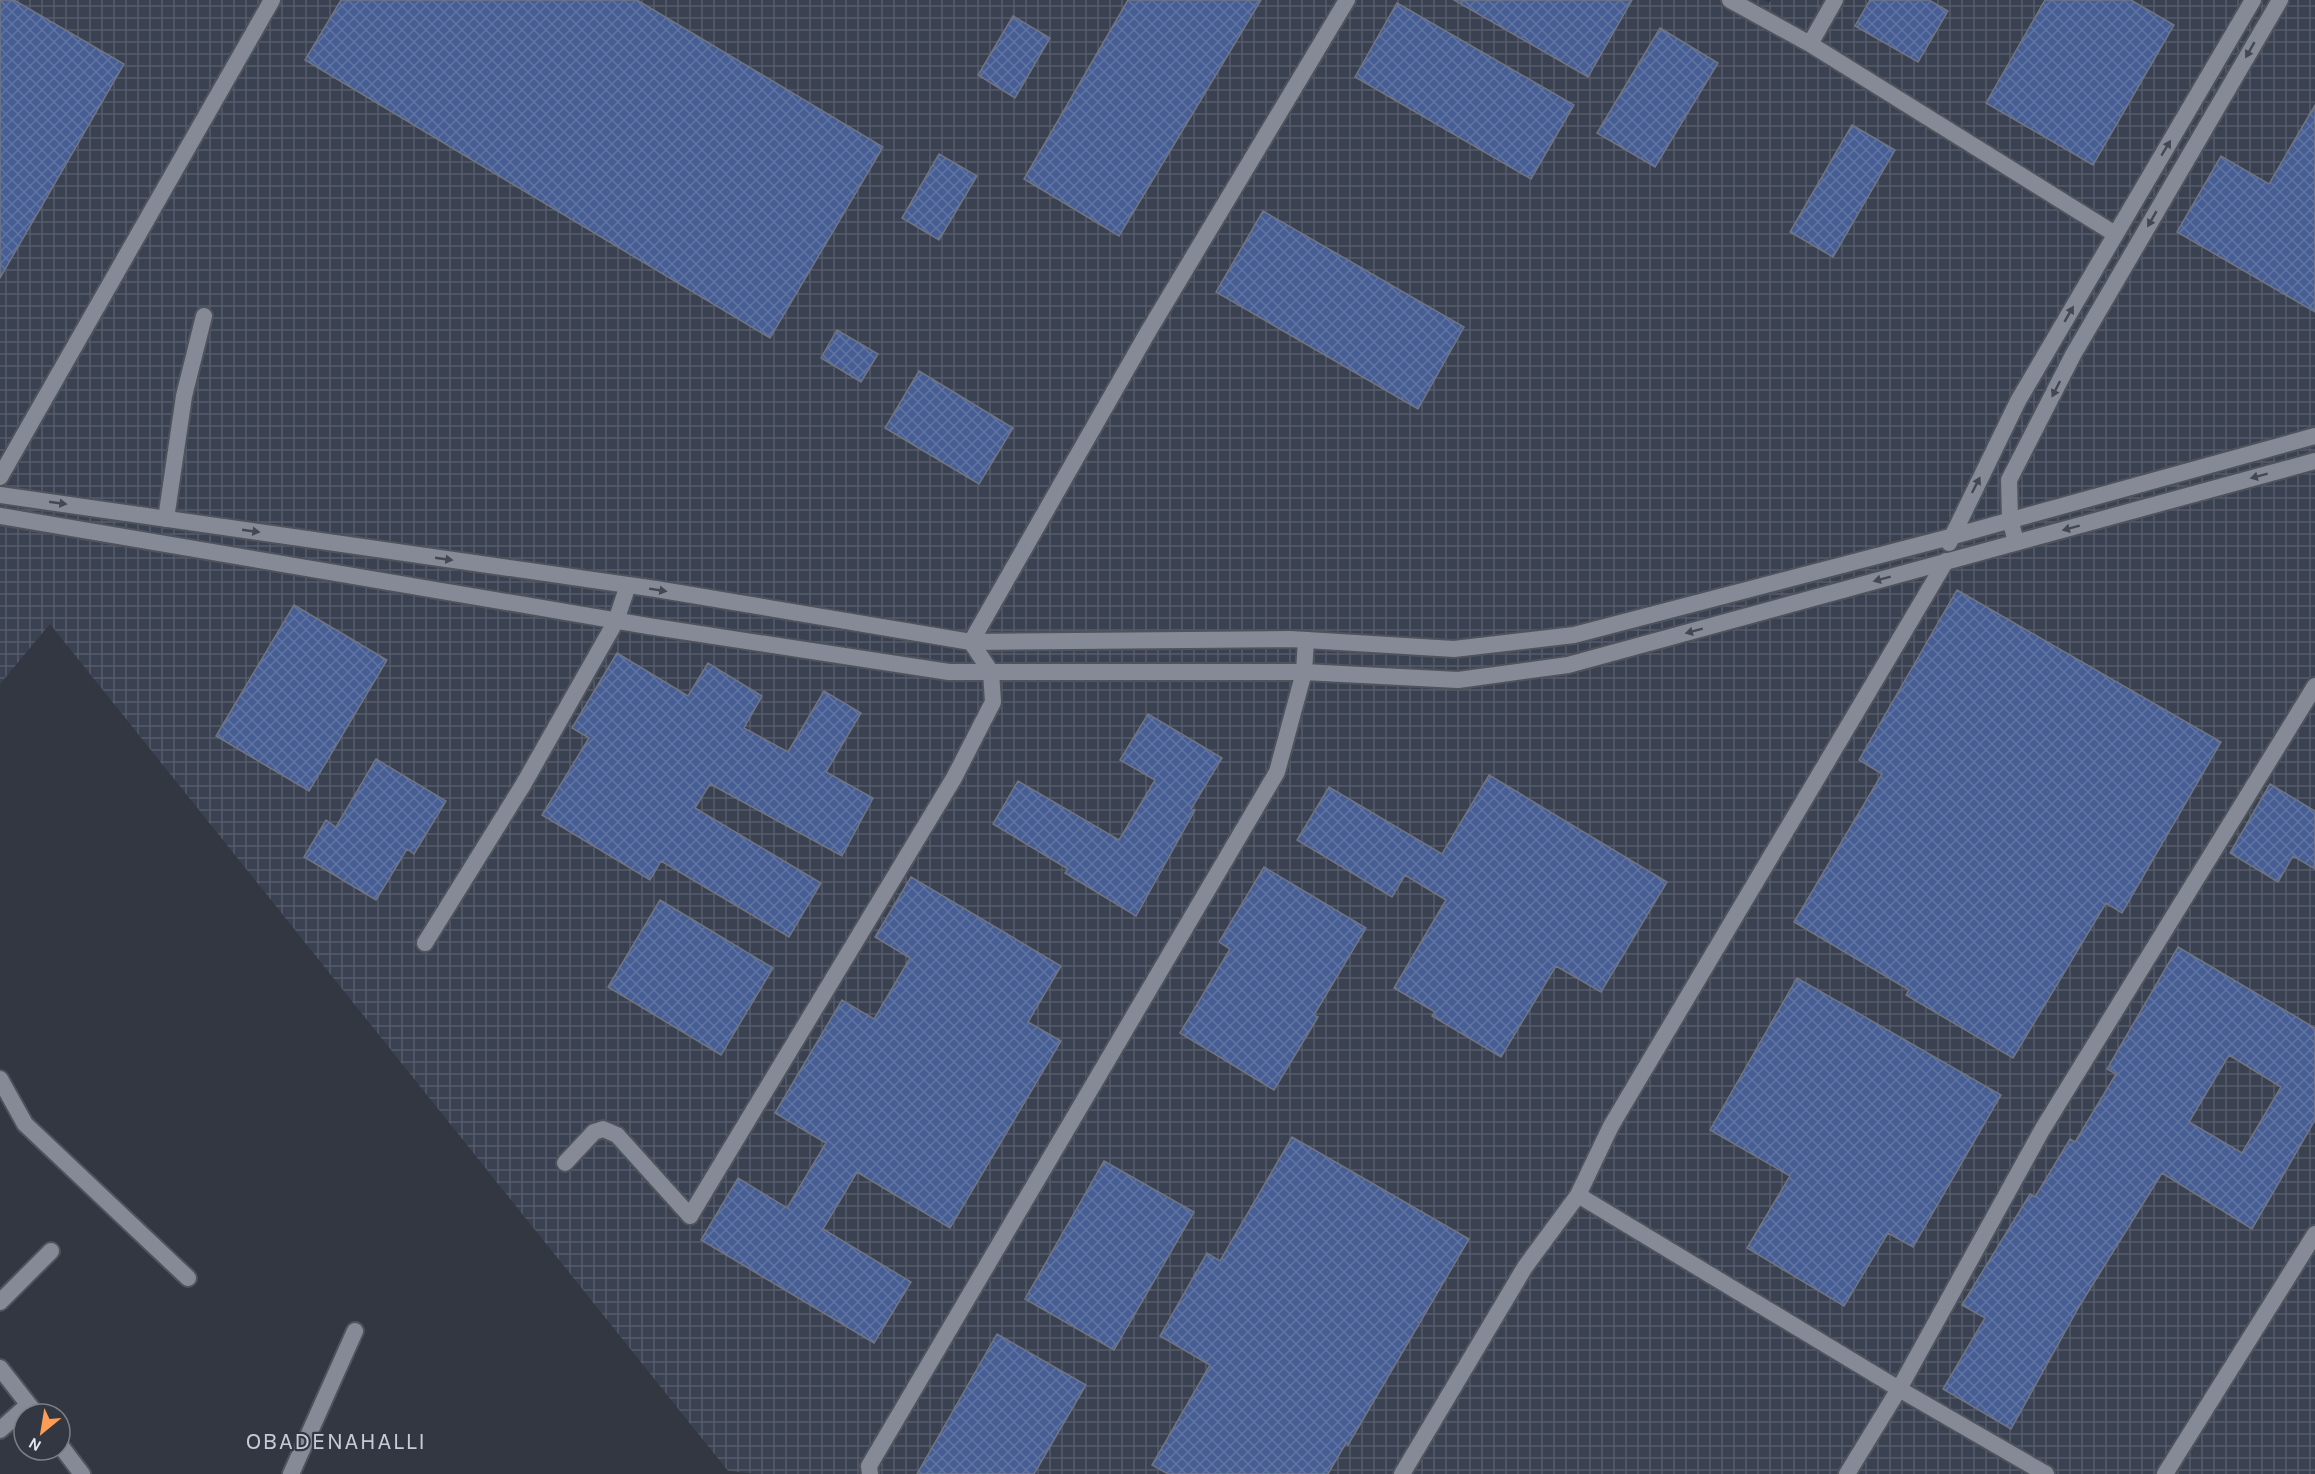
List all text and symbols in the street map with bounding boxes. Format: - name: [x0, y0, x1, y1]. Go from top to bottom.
- one-way arrow: [2246, 42, 2256, 59]
- one-way arrow: [2161, 139, 2171, 156]
- one-way arrow: [2147, 211, 2157, 228]
- one-way arrow: [2064, 305, 2074, 322]
- one-way arrow: [2051, 380, 2061, 397]
- one-way arrow: [2249, 472, 2267, 481]
- one-way arrow: [1972, 477, 1981, 494]
- one-way arrow: [49, 499, 68, 508]
- one-way arrow: [2061, 523, 2080, 533]
- one-way arrow: [242, 526, 261, 535]
- one-way arrow: [435, 554, 454, 563]
- one-way arrow: [1873, 575, 1891, 584]
- one-way arrow: [648, 585, 667, 594]
- one-way arrow: [1685, 626, 1703, 636]
- north arrow: [12, 1402, 72, 1462]
- district label: OBADENAHALLI: [246, 1427, 426, 1455]
- text: N: [25, 1433, 44, 1456]

